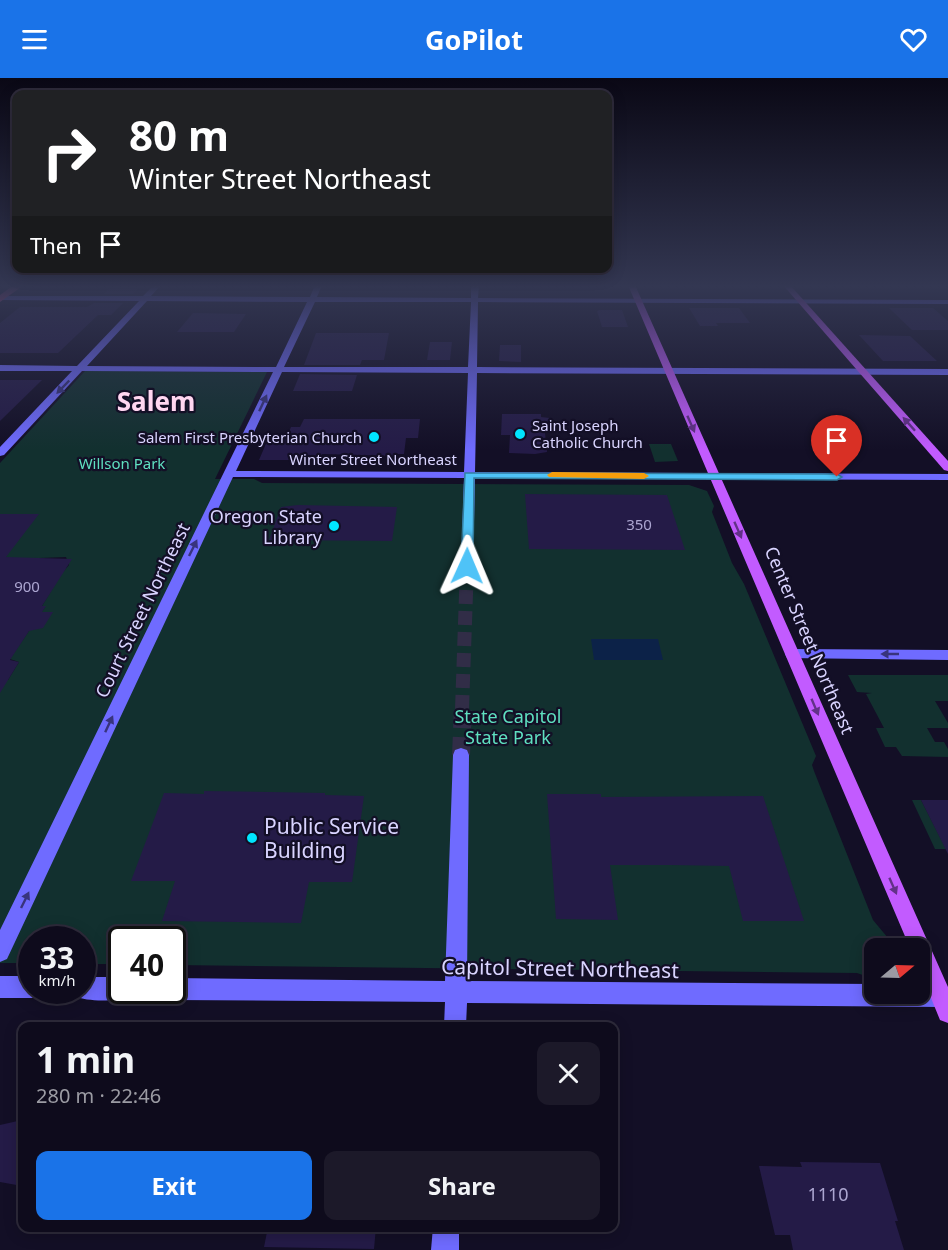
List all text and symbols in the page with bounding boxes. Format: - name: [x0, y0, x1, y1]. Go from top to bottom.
- text: GoPilot: [425, 21, 523, 58]
- icon: menu: [18, 23, 51, 56]
- icon: heart: [897, 23, 930, 56]
- text: 80 m: [129, 106, 229, 163]
- icon: right: [30, 114, 108, 192]
- text: Winter Street Northeast: [129, 160, 431, 197]
- icon: arrive: [94, 228, 127, 261]
- text: Then: [30, 230, 82, 260]
- one-way arrow: [56, 379, 70, 393]
- district label: Salem: [117, 383, 195, 419]
- one-way arrow: [258, 394, 267, 411]
- place label: Saint Joseph Catholic Church: [532, 415, 643, 452]
- one-way arrow: [687, 415, 696, 432]
- pin: [811, 415, 862, 477]
- one-way arrow: [903, 417, 916, 432]
- icon: arrive: [820, 424, 853, 457]
- place label: Salem First Presbyterian Church: [138, 427, 362, 447]
- marker: Saint Joseph Catholic Church: [513, 427, 527, 441]
- marker: Salem First Presbyterian Church: [367, 430, 381, 444]
- street label: Winter Street Northeast: [289, 449, 457, 469]
- park label: Willson Park: [79, 453, 165, 473]
- place label: Oregon State Library: [210, 504, 323, 549]
- house number: 350: [626, 514, 652, 534]
- street label: Court Street Northeast: [89, 518, 195, 702]
- marker: Oregon State Library: [327, 519, 341, 533]
- one-way arrow: [733, 521, 743, 539]
- position arrow: [435, 534, 499, 598]
- one-way arrow: [189, 539, 198, 556]
- street label: Center Street Northeast: [760, 543, 861, 738]
- house number: 900: [14, 576, 40, 596]
- one-way arrow: [880, 649, 899, 659]
- one-way arrow: [810, 699, 820, 717]
- park label: State Capitol State Park: [454, 704, 562, 749]
- one-way arrow: [105, 715, 114, 732]
- place label: Public Service Building: [264, 812, 399, 864]
- marker: Public Service Building: [245, 831, 259, 845]
- one-way arrow: [889, 877, 898, 895]
- one-way arrow: [21, 891, 30, 908]
- speed limit sign: 40: [108, 926, 186, 1004]
- text: 33: [40, 937, 74, 978]
- north arrow: [864, 938, 930, 1004]
- map controls: [864, 938, 930, 1004]
- street label: Capitol Street Northeast: [441, 952, 680, 984]
- text: km/h: [39, 970, 75, 990]
- text: 1 min: [36, 1035, 135, 1084]
- button: close: [537, 1042, 600, 1105]
- text: 280 m · 22:46: [36, 1082, 161, 1109]
- button: Exit: [36, 1151, 312, 1220]
- button: Share: [324, 1151, 600, 1220]
- house number: 1110: [807, 1182, 849, 1206]

